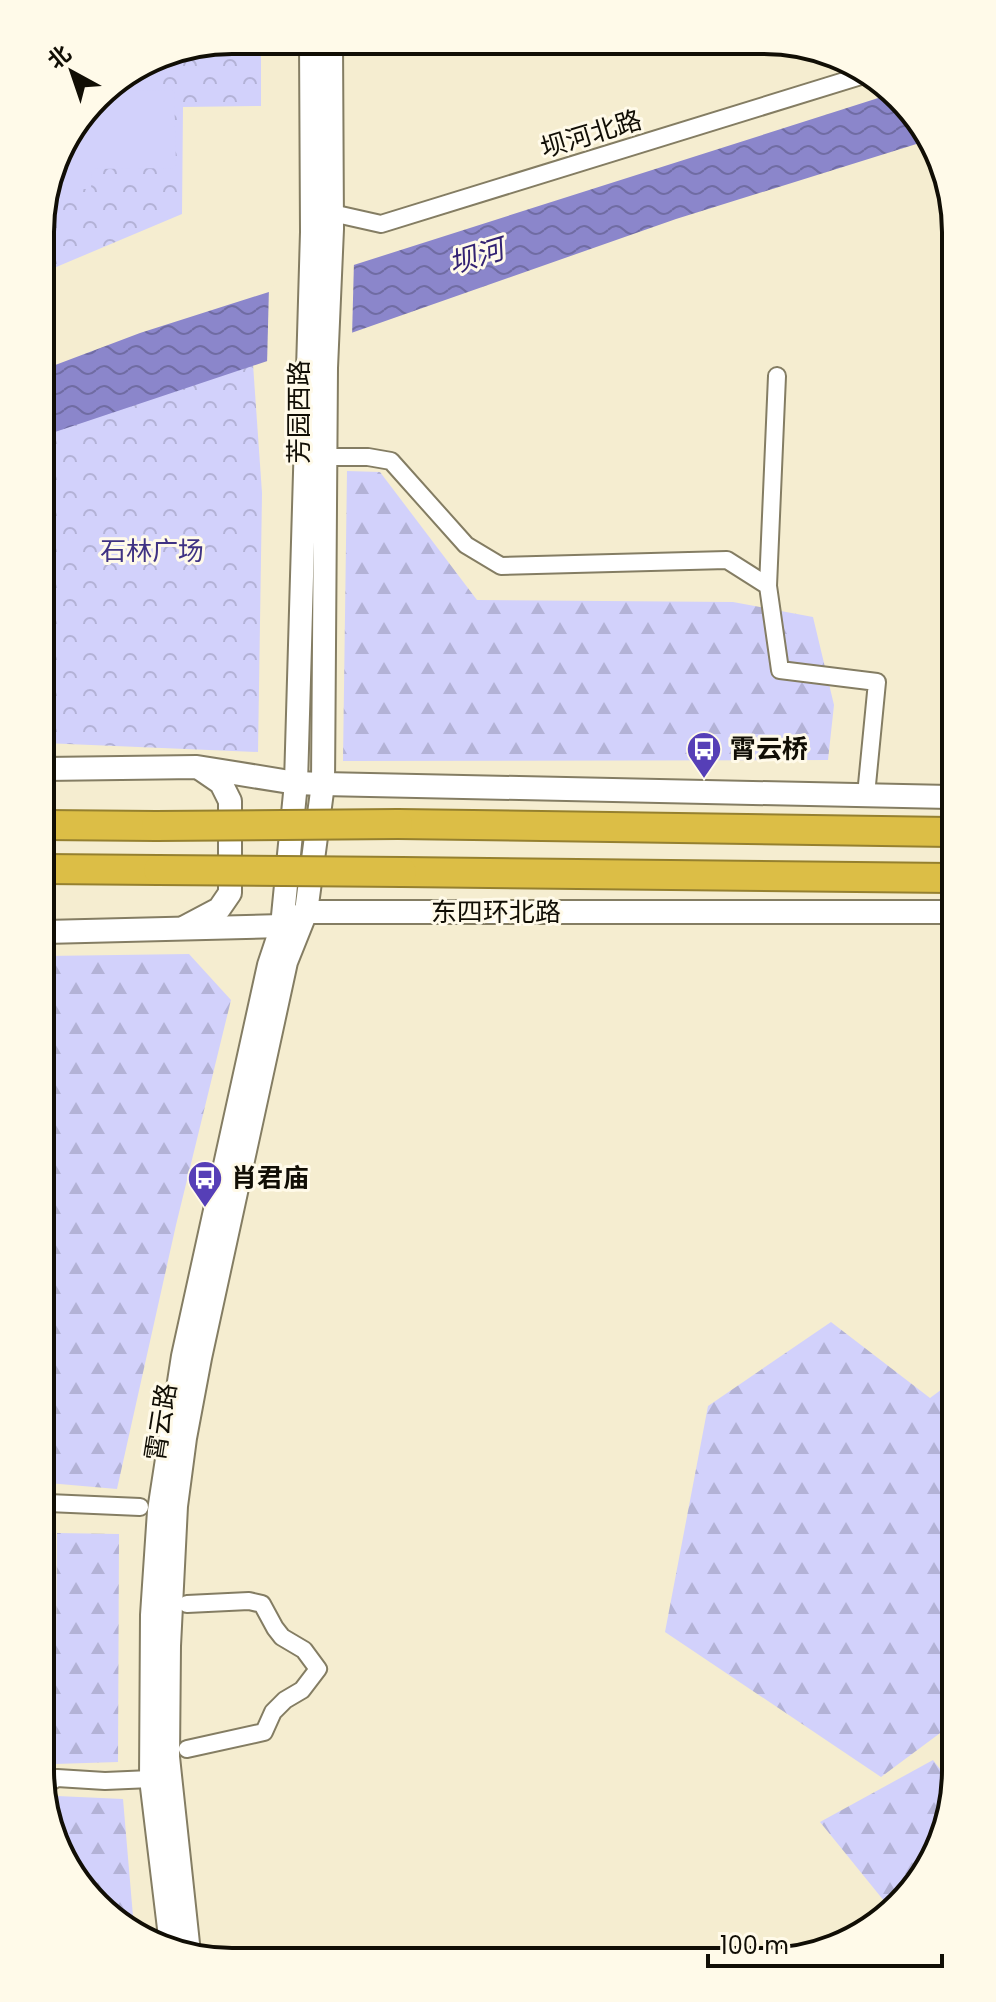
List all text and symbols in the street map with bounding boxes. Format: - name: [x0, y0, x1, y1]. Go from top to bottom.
- north arrow: [32, 32, 112, 112]
- text: 北: [41, 38, 78, 76]
- street label: 坝河北路: [536, 102, 646, 166]
- water label: 坝河: [444, 228, 513, 283]
- street label: 芳园西路: [281, 360, 317, 464]
- park label: 石林广场: [100, 533, 204, 569]
- bus stop icon: 霄云桥: [685, 730, 723, 780]
- place label: 霄云桥: [730, 731, 808, 767]
- street label: 东四环北路: [431, 894, 561, 930]
- bus stop icon: 肖君庙: [186, 1159, 224, 1209]
- place label: 肖君庙: [231, 1160, 309, 1196]
- street label: 霄云路: [137, 1381, 185, 1463]
- scale bar: [708, 1918, 942, 1968]
- text: 100 m: [720, 1929, 789, 1962]

